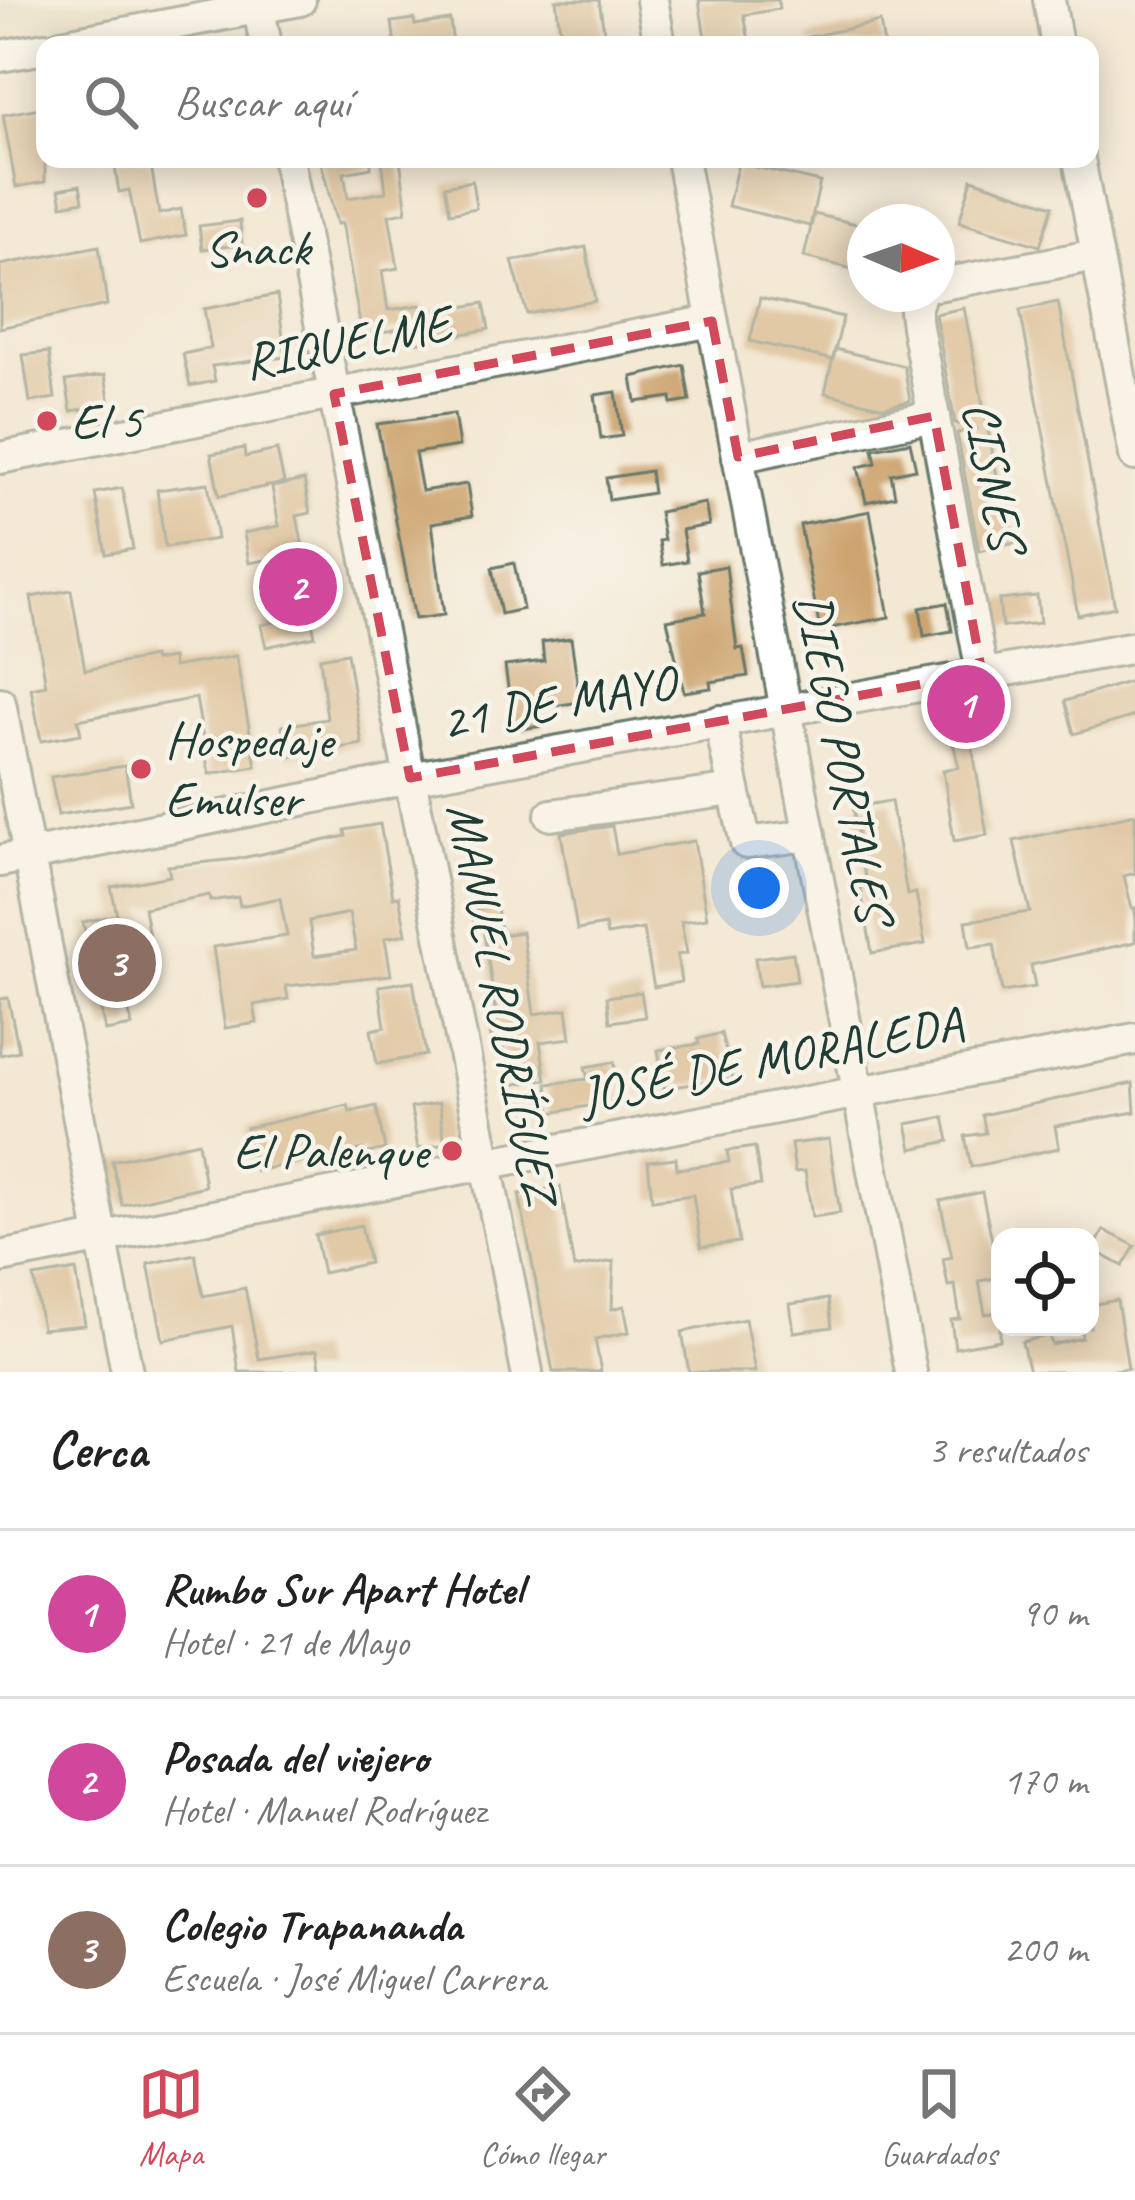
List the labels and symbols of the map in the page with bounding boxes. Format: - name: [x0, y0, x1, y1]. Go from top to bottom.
- marker: Snack: [244, 185, 270, 211]
- north arrow: [847, 204, 955, 312]
- place label: Snack: [204, 216, 313, 280]
- street label: RIQUELME: [238, 290, 461, 393]
- place label: El 5: [71, 389, 144, 453]
- street label: CISNES: [948, 396, 1041, 563]
- marker: El 5: [34, 408, 60, 434]
- pin: 2: [259, 542, 337, 632]
- street label: DIEGO PORTALES: [781, 588, 909, 936]
- street label: 21 DE MAYO: [436, 649, 685, 754]
- pin: 1: [927, 659, 1005, 749]
- place label: Hospedaje Emulser: [165, 708, 336, 831]
- marker: Hospedaje Emulser: [128, 756, 154, 782]
- street label: MANUEL RODRÍGUEZ: [433, 798, 574, 1215]
- your location: [729, 858, 789, 918]
- pin: 3: [78, 918, 156, 1008]
- street label: JOSÉ DE MORALEDA: [572, 990, 969, 1128]
- place label: El Palenque: [233, 1119, 431, 1183]
- marker: El Palenque: [439, 1138, 465, 1164]

